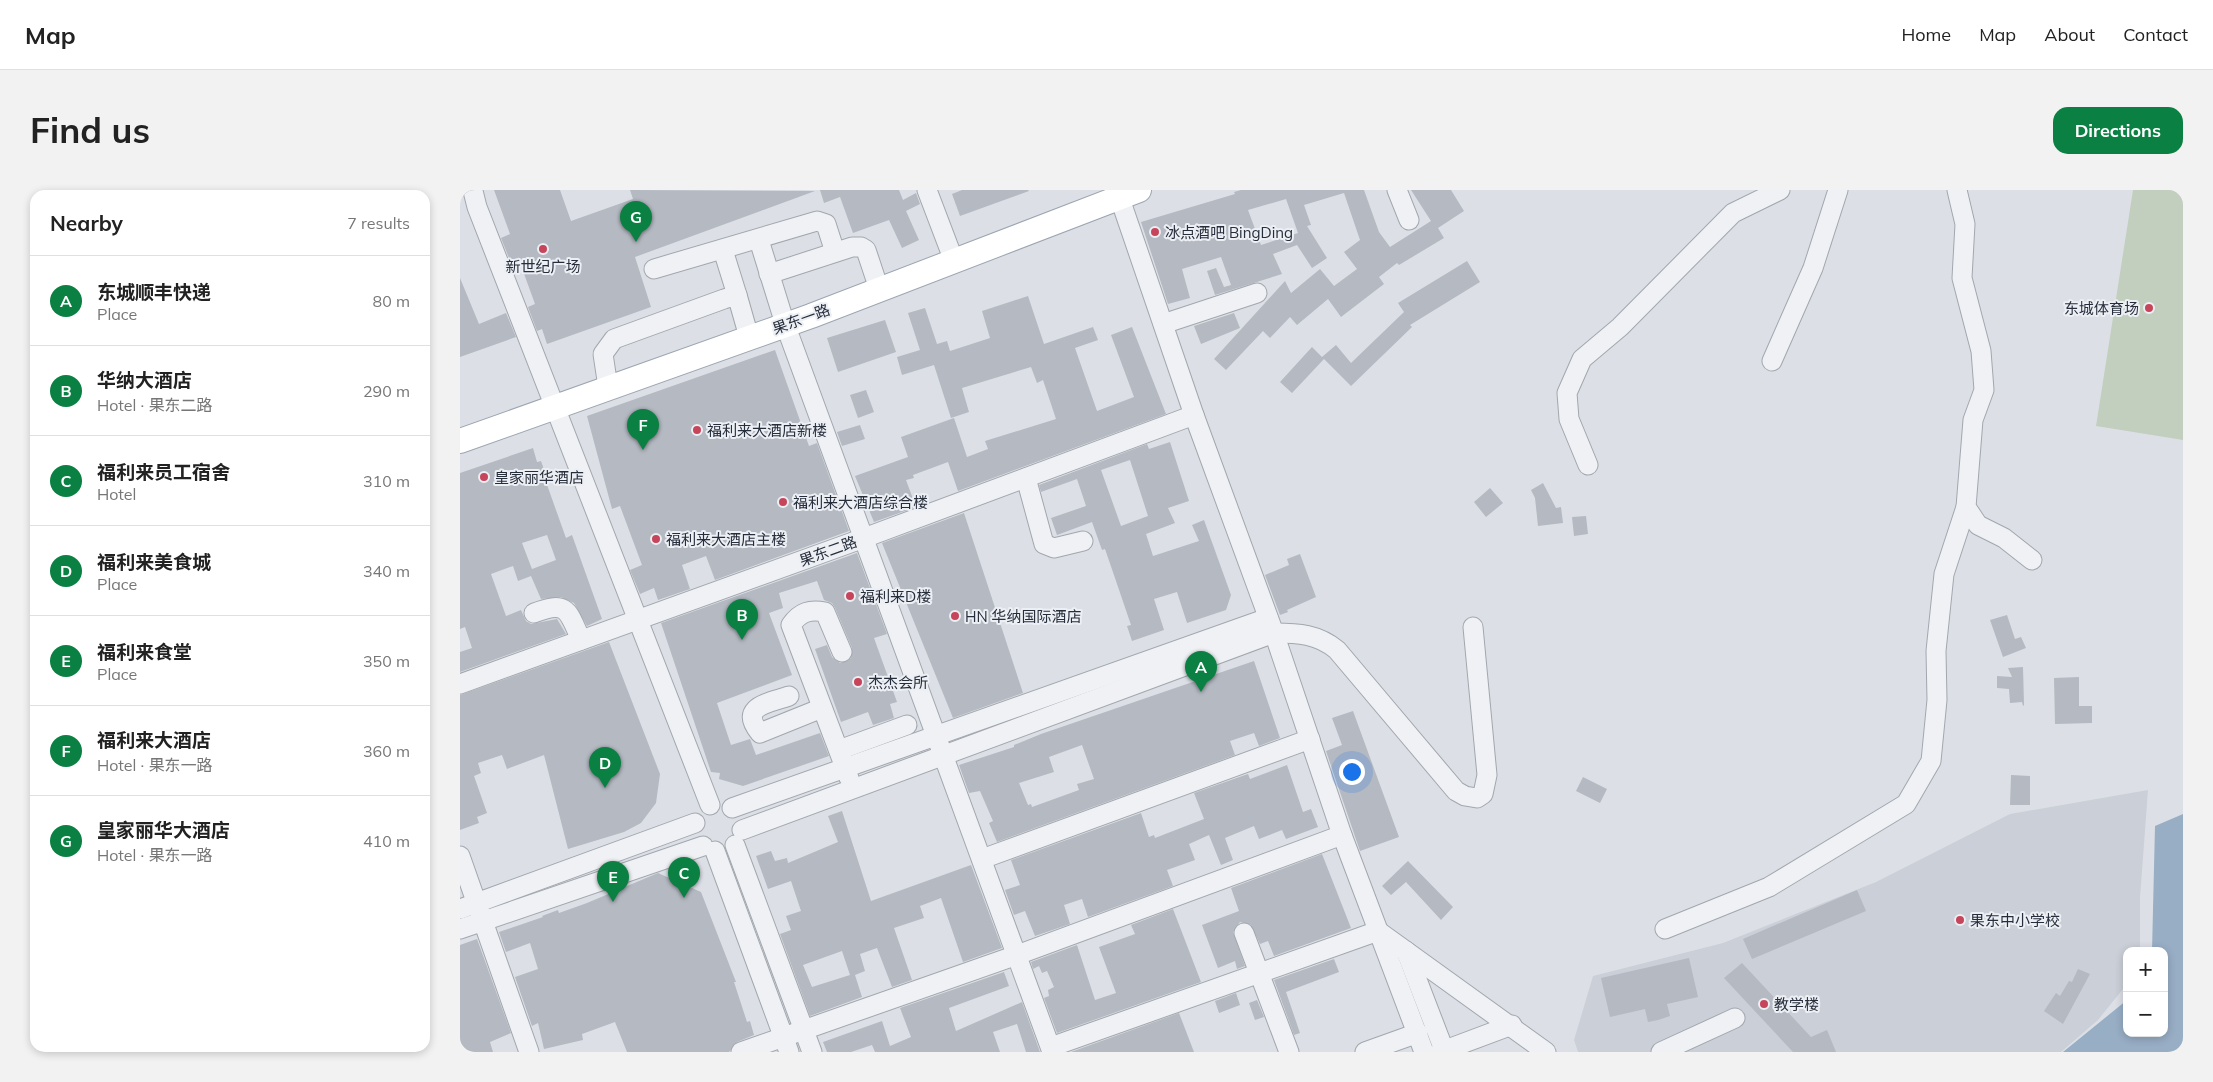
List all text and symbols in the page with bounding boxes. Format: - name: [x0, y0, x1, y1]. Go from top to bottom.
- text: Map: [25, 20, 76, 50]
- text: Home: [1901, 23, 1951, 46]
- text: Map: [1979, 23, 2016, 46]
- text: About: [2044, 23, 2095, 46]
- text: Contact: [2123, 23, 2188, 46]
- button: Directions: [2053, 107, 2183, 154]
- text: Find us: [30, 108, 150, 152]
- pin: G: [620, 201, 652, 242]
- text: Nearby: [50, 210, 123, 236]
- text: 7 results: [347, 213, 410, 233]
- place label: 冰点酒吧 BingDing: [1165, 223, 1293, 242]
- marker: 冰点酒吧 BingDing: [1149, 226, 1161, 238]
- marker: 新世纪广场: [537, 243, 549, 255]
- place label: 新世纪广场: [505, 257, 581, 276]
- text: 东城顺丰快递: [97, 280, 211, 304]
- text: A: [60, 291, 72, 311]
- text: 80 m: [373, 291, 410, 311]
- place label: 东城体育场: [2064, 299, 2139, 318]
- street label: 果东一路: [770, 300, 832, 338]
- marker: 东城体育场: [2143, 302, 2155, 314]
- text: Place: [97, 304, 137, 324]
- text: 华纳大酒店: [97, 368, 192, 392]
- text: B: [60, 381, 72, 401]
- text: 290 m: [363, 381, 410, 401]
- text: Hotel · 果东二路: [97, 395, 212, 415]
- pin: F: [627, 409, 659, 450]
- place label: 福利来大酒店新楼: [707, 421, 827, 440]
- marker: 福利来大酒店新楼: [691, 424, 703, 436]
- text: 福利来员工宿舍: [97, 460, 230, 484]
- place label: 皇家丽华酒店: [494, 468, 584, 487]
- text: C: [61, 471, 71, 491]
- text: 310 m: [363, 471, 410, 491]
- marker: 皇家丽华酒店: [478, 471, 490, 483]
- text: Hotel: [97, 484, 136, 504]
- place label: 福利来大酒店综合楼: [793, 493, 928, 512]
- marker: 福利来大酒店综合楼: [777, 496, 789, 508]
- place label: 福利来大酒店主楼: [666, 530, 786, 549]
- street label: 果东二路: [797, 532, 859, 570]
- marker: 福利来大酒店主楼: [650, 533, 662, 545]
- text: 福利来美食城: [97, 550, 211, 574]
- text: D: [60, 561, 72, 581]
- text: 340 m: [363, 561, 410, 581]
- text: Place: [97, 574, 137, 594]
- place label: 福利来D楼: [860, 587, 931, 606]
- marker: 福利来D楼: [844, 590, 856, 602]
- pin: B: [726, 599, 758, 640]
- place label: HN 华纳国际酒店: [965, 607, 1082, 626]
- marker: HN 华纳国际酒店: [949, 610, 961, 622]
- text: 福利来食堂: [97, 640, 192, 664]
- text: E: [61, 651, 71, 671]
- text: 350 m: [363, 651, 410, 671]
- pin: A: [1185, 651, 1217, 692]
- text: Place: [97, 664, 137, 684]
- place label: 杰杰会所: [868, 673, 928, 692]
- marker: 杰杰会所: [852, 676, 864, 688]
- text: 福利来大酒店: [97, 728, 211, 752]
- text: F: [61, 741, 71, 761]
- text: 360 m: [363, 741, 410, 761]
- pin: D: [589, 747, 621, 788]
- text: Hotel · 果东一路: [97, 755, 212, 775]
- your location: [1339, 759, 1365, 785]
- text: 皇家丽华大酒店: [97, 818, 230, 842]
- text: G: [60, 831, 72, 851]
- text: 410 m: [363, 831, 410, 851]
- text: Hotel · 果东一路: [97, 845, 212, 865]
- pin: C: [668, 857, 700, 898]
- pin: E: [597, 861, 629, 902]
- place label: 果东中小学校: [1970, 911, 2060, 930]
- marker: 果东中小学校: [1954, 914, 1966, 926]
- map controls: [2123, 947, 2168, 1037]
- button: +: [2123, 947, 2168, 992]
- button: −: [2123, 992, 2168, 1037]
- place label: 教学楼: [1774, 995, 1819, 1014]
- marker: 教学楼: [1758, 998, 1770, 1010]

